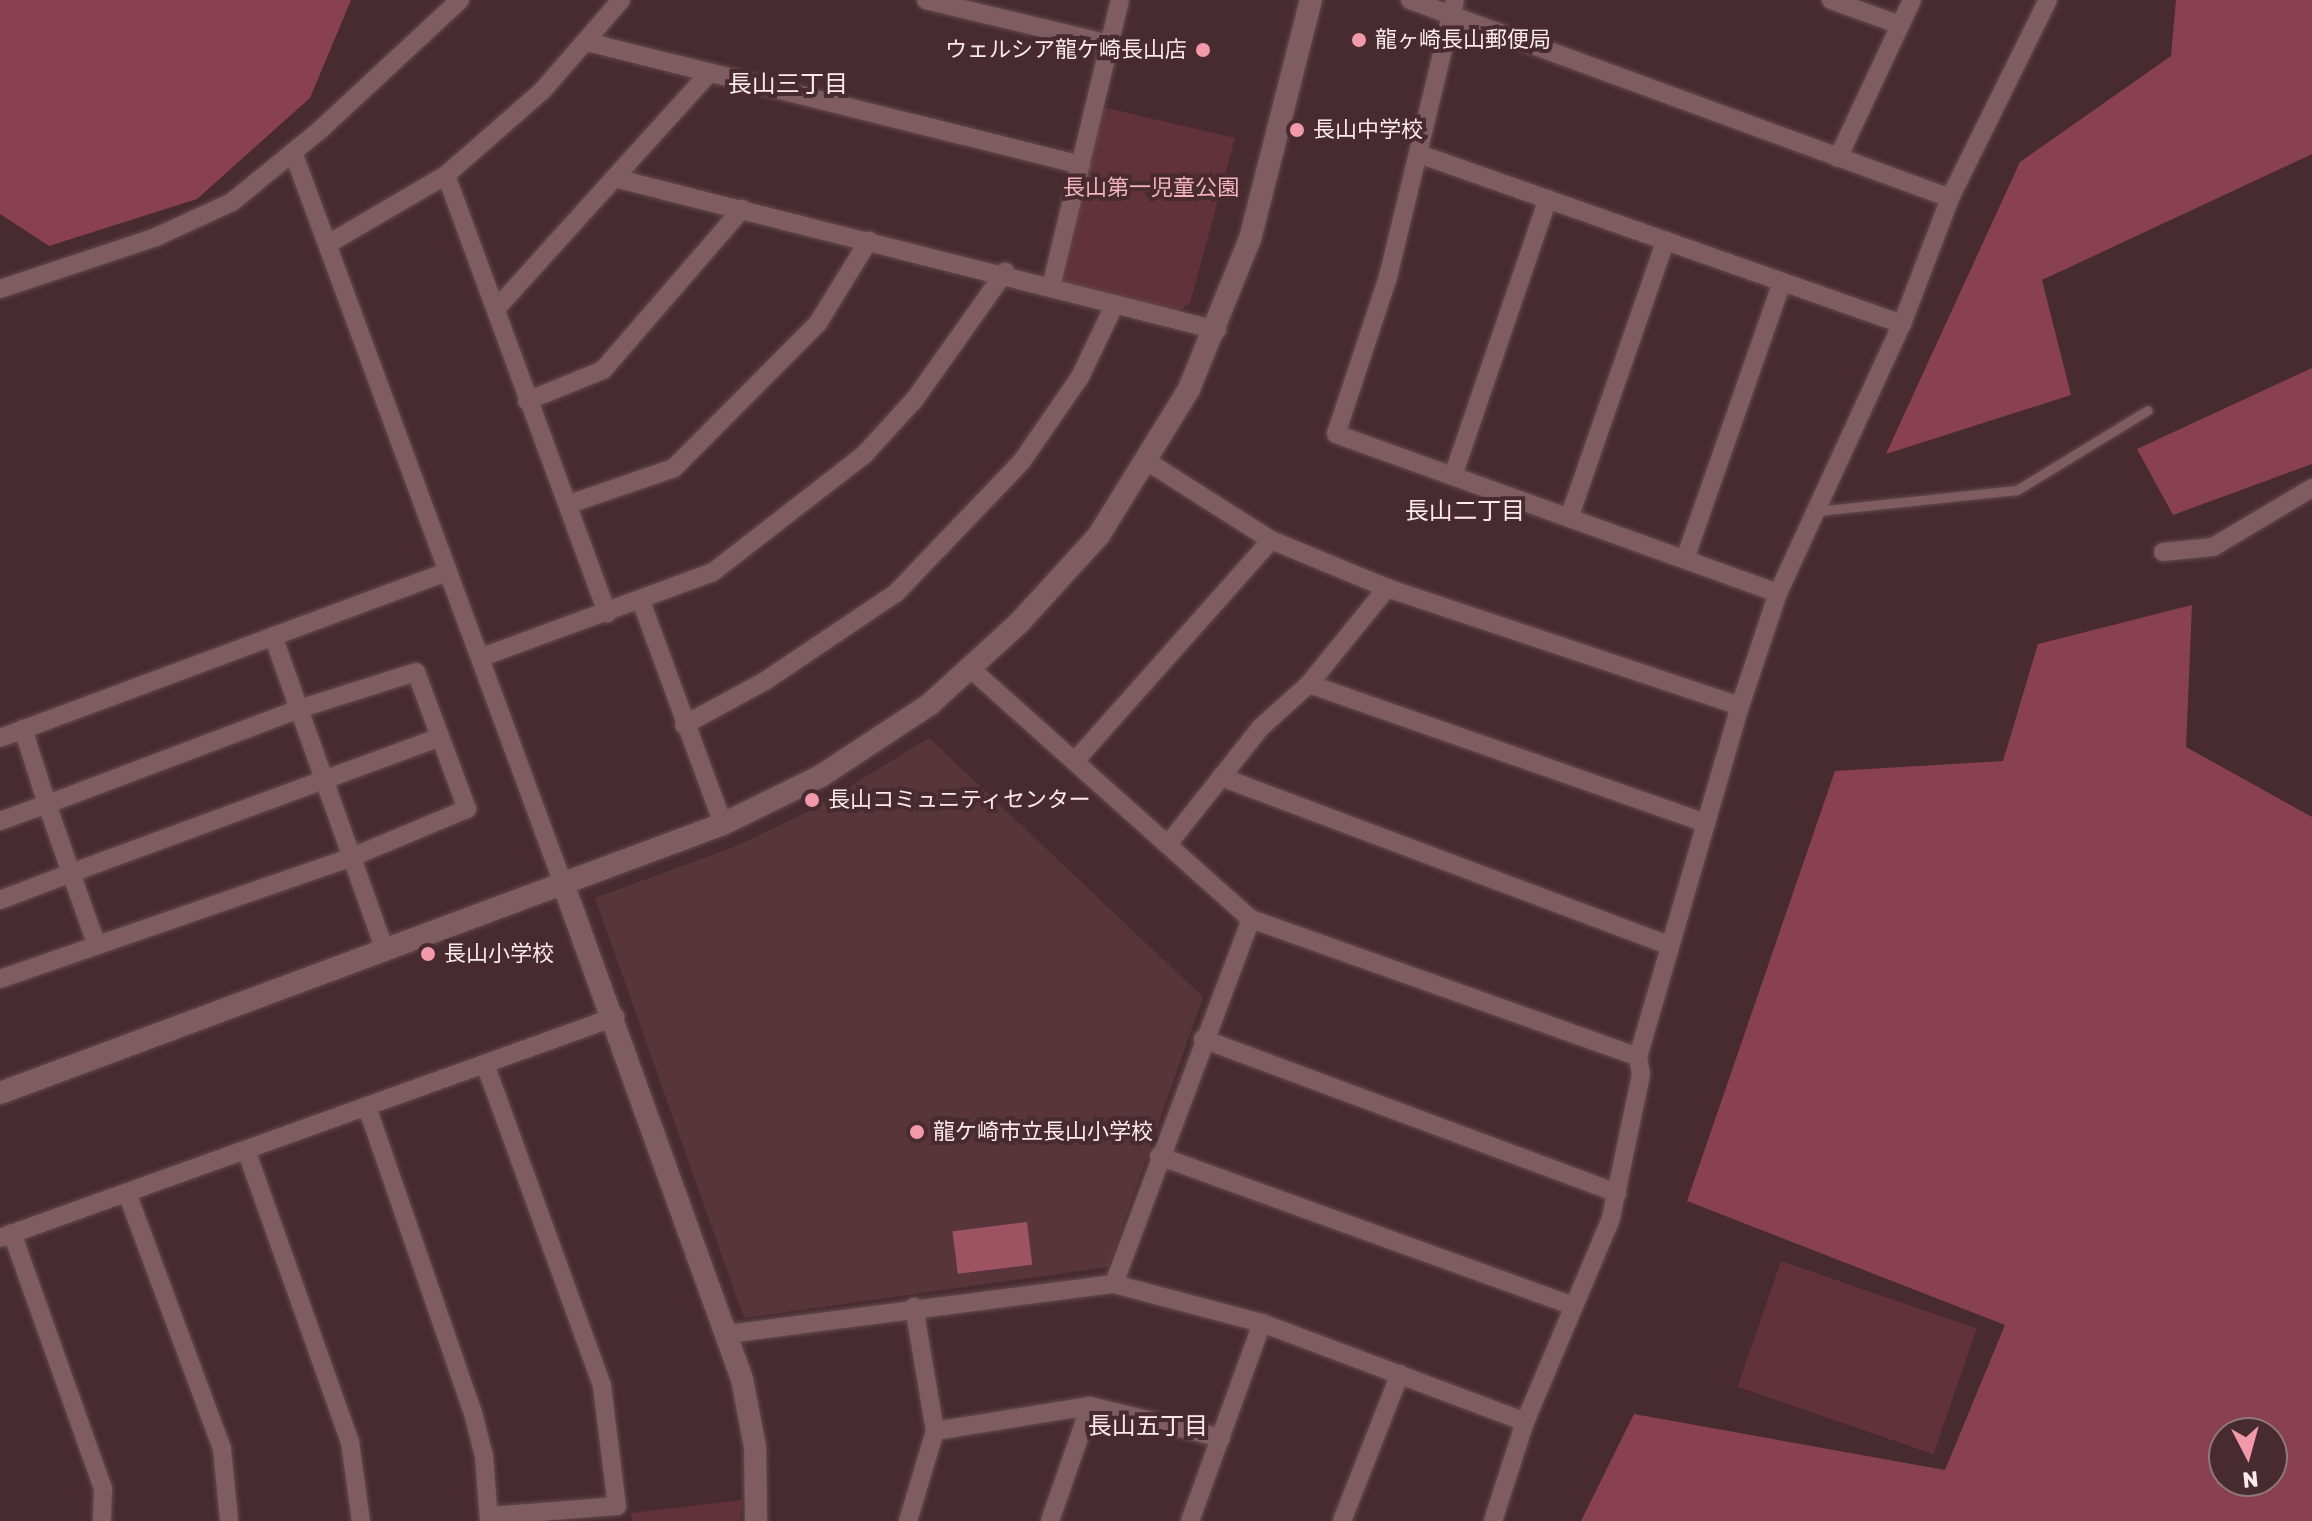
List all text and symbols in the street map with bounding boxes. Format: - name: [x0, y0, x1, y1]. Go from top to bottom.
- place label: 龍ヶ崎長山郵便局: [1375, 27, 1551, 53]
- marker: 龍ヶ崎長山郵便局: [1350, 31, 1368, 49]
- place label: ウェルシア龍ケ崎長山店: [945, 37, 1187, 63]
- marker: ウェルシア龍ケ崎長山店: [1194, 41, 1212, 59]
- district label: 長山三丁目: [728, 71, 848, 99]
- place label: 長山中学校: [1313, 117, 1423, 143]
- marker: 長山中学校: [1288, 121, 1306, 139]
- park label: 長山第一児童公園: [1063, 175, 1239, 201]
- district label: 長山二丁目: [1405, 498, 1525, 526]
- place label: 長山コミュニティセンター: [828, 787, 1092, 813]
- marker: 長山コミュニティセンター: [803, 791, 821, 809]
- place label: 長山小学校: [444, 941, 554, 967]
- marker: 長山小学校: [419, 945, 437, 963]
- place label: 龍ケ崎市立長山小学校: [933, 1119, 1153, 1145]
- marker: 龍ケ崎市立長山小学校: [908, 1123, 926, 1141]
- district label: 長山五丁目: [1088, 1413, 1208, 1441]
- north arrow: [2208, 1417, 2288, 1497]
- text: N: [2241, 1465, 2260, 1494]

